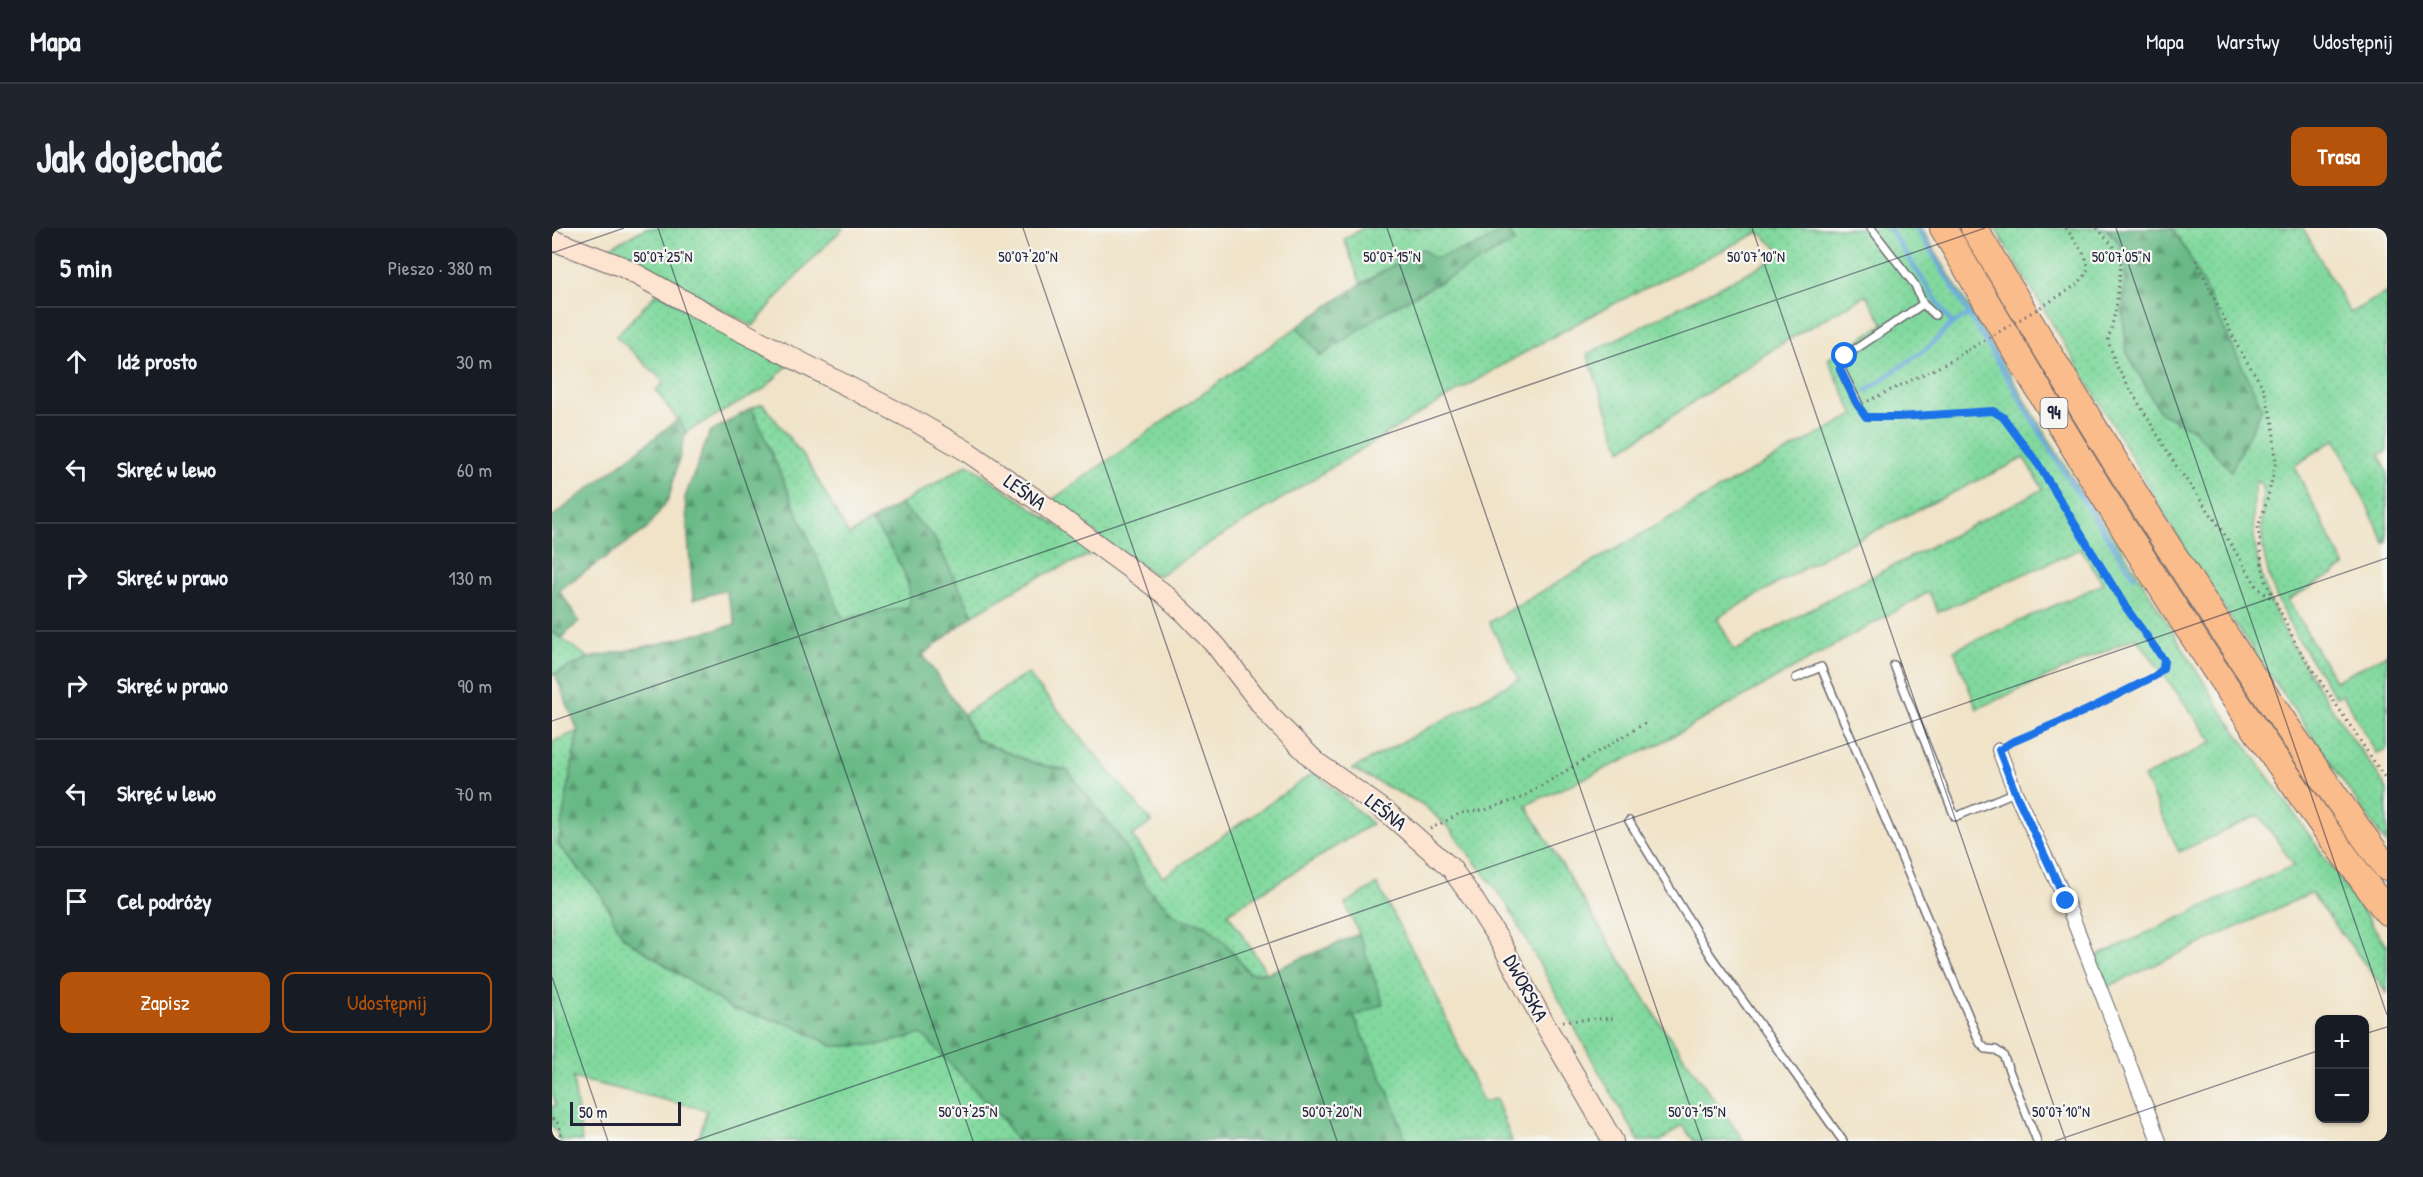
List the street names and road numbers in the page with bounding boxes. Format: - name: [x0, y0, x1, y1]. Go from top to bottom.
- road number: 94: [2040, 398, 2068, 428]
- street label: LEŚNA: [999, 467, 1052, 516]
- street label: LEŚNA: [1360, 787, 1413, 837]
- street label: DWORSKA: [1498, 950, 1555, 1026]

